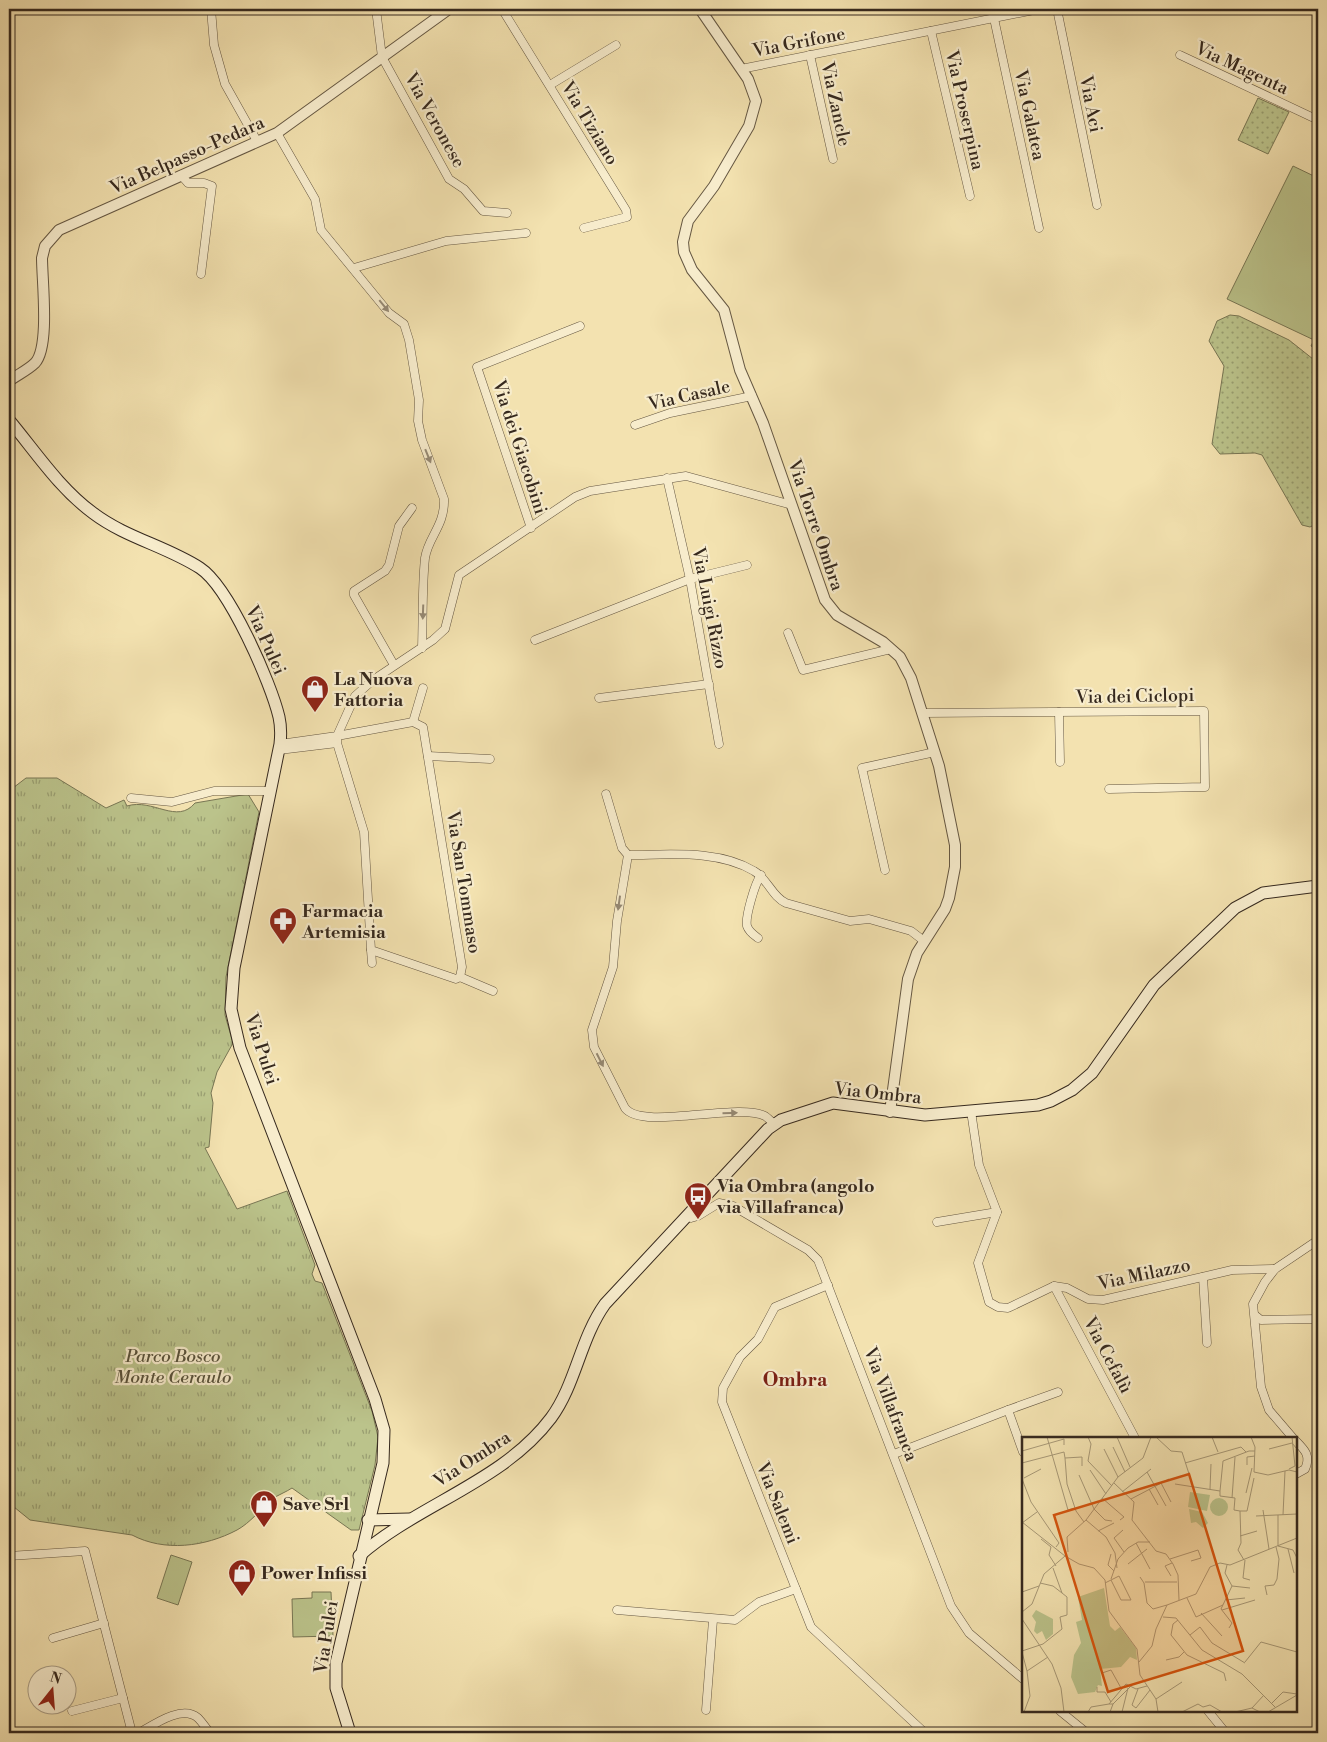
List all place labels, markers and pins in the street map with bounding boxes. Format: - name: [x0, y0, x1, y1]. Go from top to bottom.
- place label: La Nuova Fattoria: [334, 668, 413, 712]
- shop icon: La Nuova Fattoria: [300, 674, 330, 713]
- place label: Farmacia Artemisia: [301, 900, 386, 944]
- pharmacy icon: Farmacia Artemisia: [268, 906, 298, 945]
- place label: Via Ombra (angolo via Villafranca): [716, 1175, 874, 1219]
- bus stop icon: Via Ombra (angolo via Villafranca): [683, 1181, 713, 1220]
- shop icon: Save Srl: [249, 1489, 279, 1528]
- place label: Save Srl: [283, 1493, 349, 1516]
- shop icon: Power Infissi: [227, 1558, 257, 1597]
- place label: Power Infissi: [261, 1562, 367, 1585]

